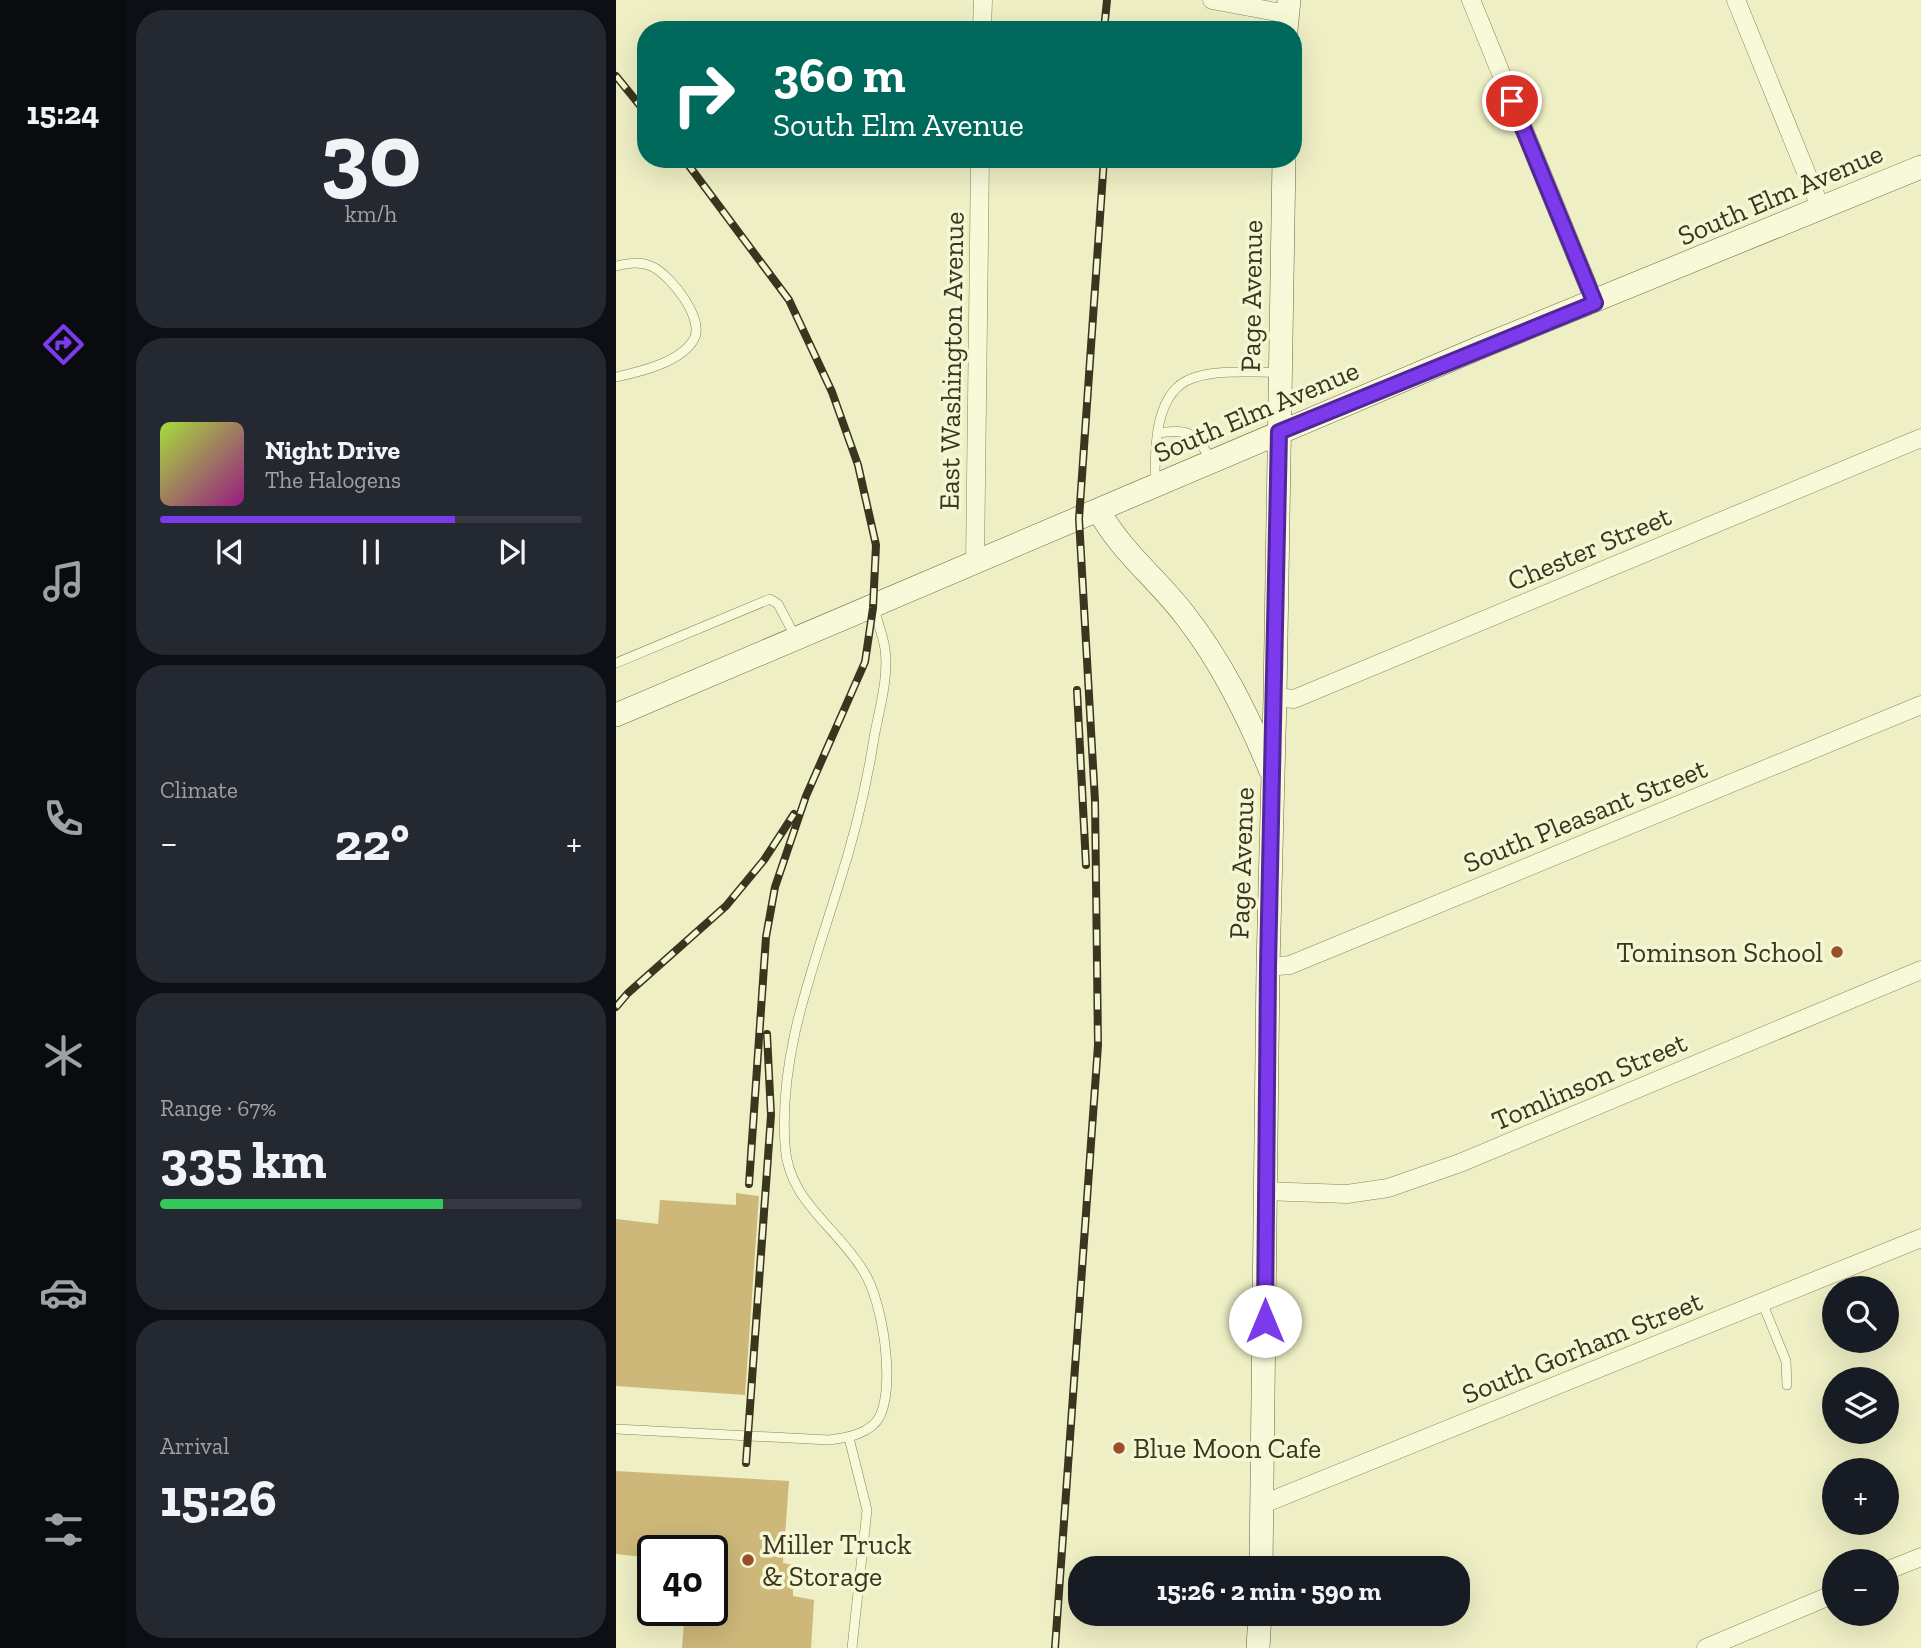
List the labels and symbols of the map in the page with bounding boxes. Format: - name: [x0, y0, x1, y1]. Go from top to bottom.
- pin: [1482, 71, 1542, 131]
- street label: South Elm Avenue: [1673, 136, 1888, 253]
- street label: East Washington Avenue: [932, 211, 971, 511]
- street label: Page Avenue: [1234, 220, 1269, 372]
- street label: South Elm Avenue: [1149, 353, 1364, 470]
- street label: Chester Street: [1503, 499, 1676, 598]
- street label: South Pleasant Street: [1459, 751, 1712, 879]
- street label: Page Avenue: [1222, 786, 1261, 940]
- place label: Tominson School: [1616, 936, 1823, 969]
- marker: Tominson School: [1829, 944, 1845, 960]
- street label: Tomlinson Street: [1487, 1025, 1692, 1137]
- position arrow: [1228, 1284, 1302, 1358]
- street label: South Gorham Street: [1457, 1284, 1708, 1411]
- place label: Blue Moon Cafe: [1133, 1432, 1321, 1465]
- marker: Blue Moon Cafe: [1111, 1440, 1127, 1456]
- place label: Miller Truck & Storage: [762, 1528, 912, 1593]
- speed limit sign: 40: [637, 1535, 728, 1626]
- marker: Miller Truck & Storage: [740, 1552, 756, 1568]

